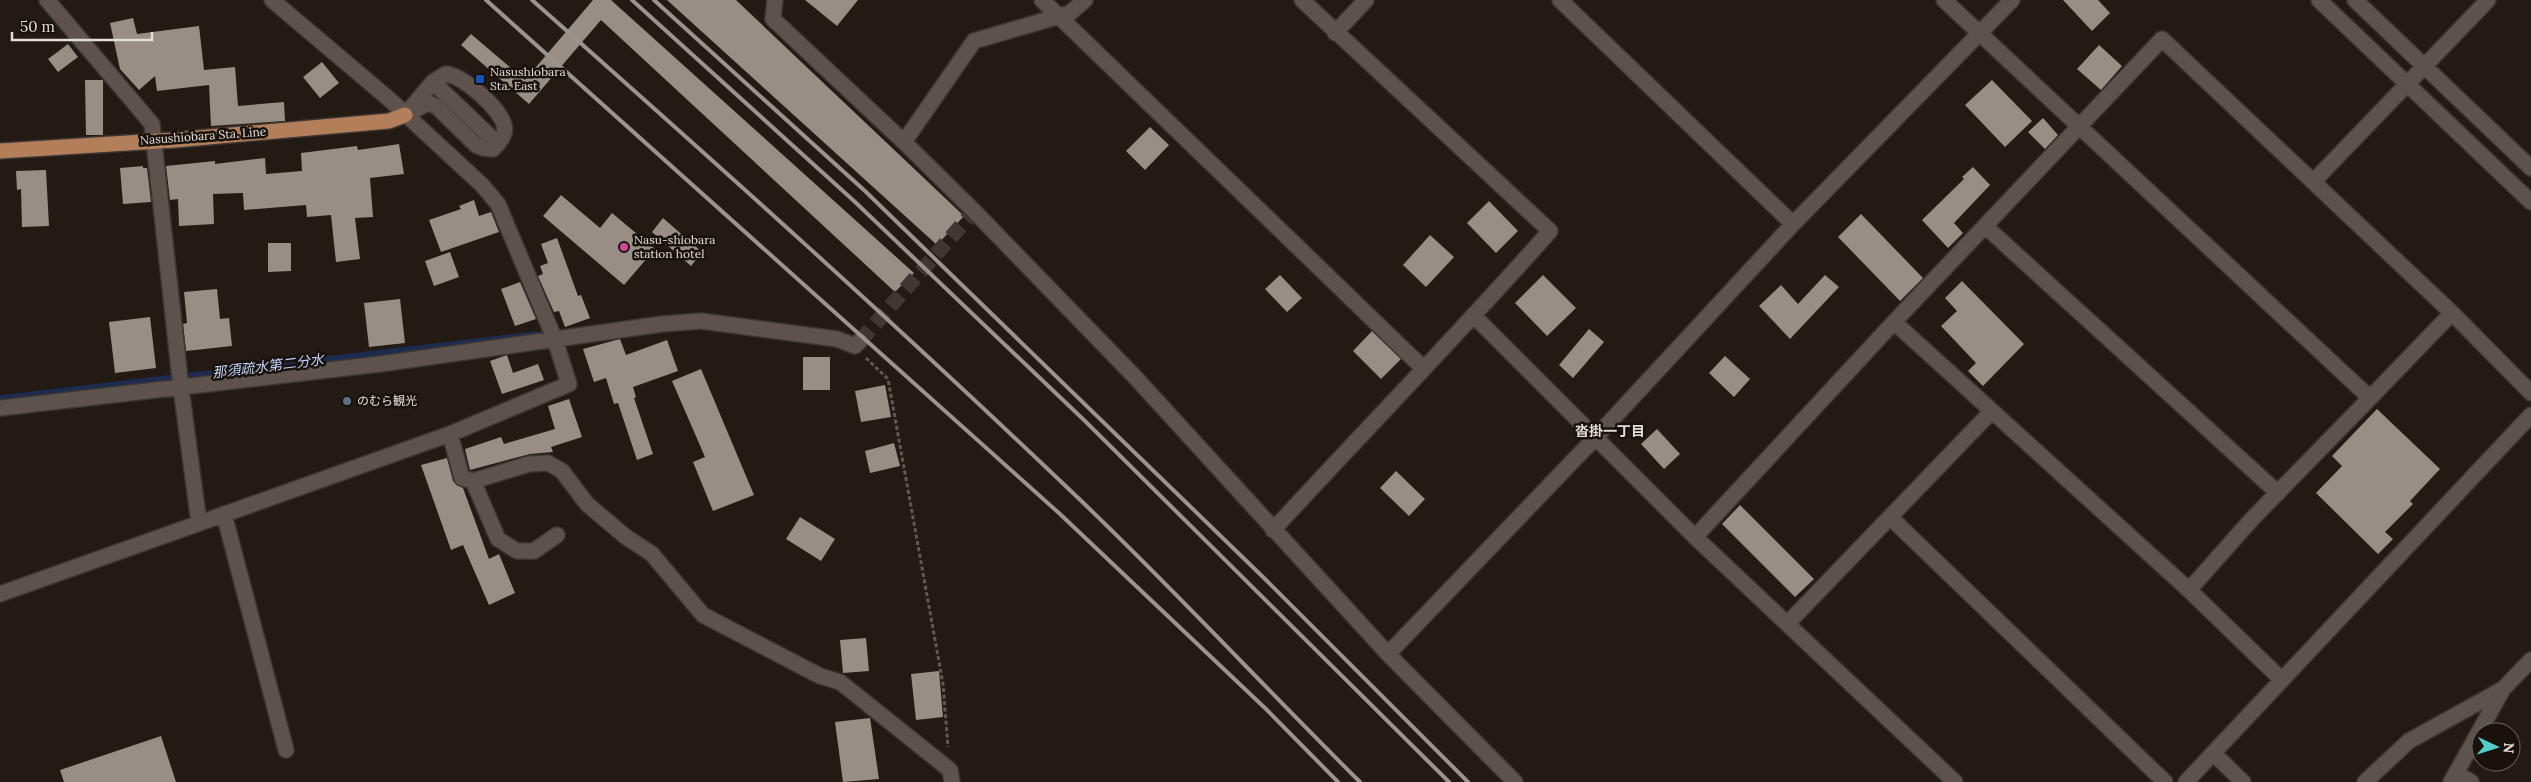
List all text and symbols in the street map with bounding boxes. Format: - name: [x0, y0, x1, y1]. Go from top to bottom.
- scale bar: [12, 10, 152, 42]
- text: 50 m: [20, 17, 55, 36]
- place label: Nasushiobara Sta. East: [490, 64, 566, 93]
- marker: Nasushiobara Sta. East: [474, 73, 486, 85]
- street label: Nasushiobara Sta. Line: [139, 124, 267, 147]
- place label: Nasu-shiobara station hotel: [634, 232, 715, 261]
- marker: Nasu-shiobara station hotel: [618, 241, 630, 253]
- water label: 那須疏水第二分水: [211, 350, 327, 382]
- place label: のむら観光: [357, 393, 417, 408]
- marker: のむら観光: [341, 395, 353, 407]
- district label: 沓掛一丁目: [1575, 422, 1645, 440]
- north arrow: [2471, 722, 2521, 772]
- text: N: [2500, 742, 2518, 754]

